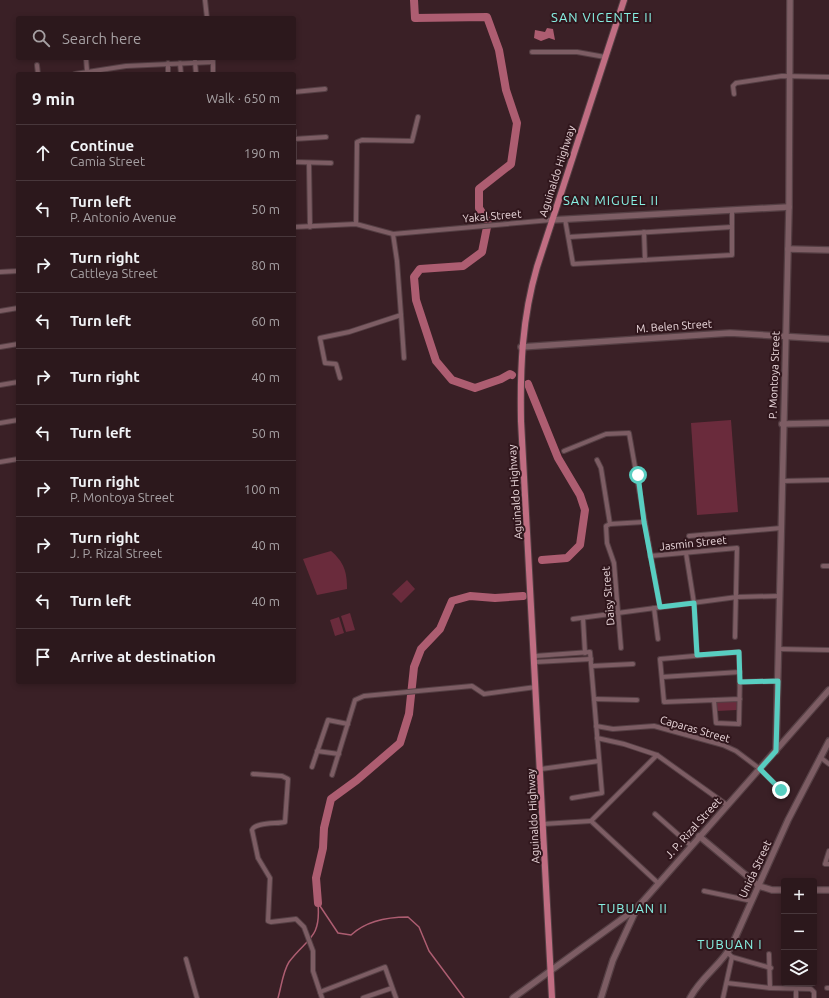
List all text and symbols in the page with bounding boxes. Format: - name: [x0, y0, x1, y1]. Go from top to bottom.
- district label: SAN VICENTE II: [551, 10, 653, 24]
- search box: [16, 16, 296, 60]
- icon: search: [30, 27, 52, 49]
- text: Search here: [62, 30, 141, 47]
- text: 9 min: [32, 89, 75, 108]
- text: Walk · 650 m: [206, 91, 280, 105]
- street label: Aguinaldo Highway: [537, 123, 578, 218]
- text: Continue: [70, 137, 134, 154]
- icon: ahead: [32, 142, 54, 164]
- text: 190 m: [244, 146, 280, 160]
- text: Camia Street: [70, 154, 145, 168]
- text: Turn left: [70, 193, 131, 210]
- district label: SAN MIGUEL II: [563, 193, 659, 207]
- icon: left: [32, 198, 54, 220]
- text: 50 m: [251, 202, 280, 216]
- street label: Yakal Street: [462, 207, 523, 225]
- text: P. Antonio Avenue: [70, 210, 176, 224]
- text: Turn right: [70, 249, 140, 266]
- icon: right: [32, 254, 54, 276]
- text: 80 m: [251, 258, 280, 272]
- text: Cattleya Street: [70, 266, 158, 280]
- icon: left: [32, 310, 54, 332]
- text: Turn left: [70, 312, 131, 329]
- text: 60 m: [251, 314, 280, 328]
- street label: M. Belen Street: [636, 317, 713, 335]
- street label: P. Montoya Street: [766, 330, 782, 419]
- icon: right: [32, 366, 54, 388]
- text: Turn right: [70, 368, 140, 385]
- text: 40 m: [251, 370, 280, 384]
- icon: left: [32, 422, 54, 444]
- text: Turn left: [70, 424, 131, 441]
- text: 50 m: [251, 426, 280, 440]
- street label: Aguinaldo Highway: [506, 443, 524, 540]
- route start: [629, 466, 647, 484]
- text: Turn right: [70, 473, 140, 490]
- icon: right: [32, 478, 54, 500]
- text: 100 m: [244, 482, 280, 496]
- text: P. Montoya Street: [70, 490, 174, 504]
- text: Turn right: [70, 529, 140, 546]
- street label: Jasmin Street: [659, 533, 728, 552]
- icon: right: [32, 534, 54, 556]
- text: 40 m: [251, 538, 280, 552]
- text: J. P. Rizal Street: [70, 546, 162, 560]
- street label: Daisy Street: [599, 565, 617, 626]
- icon: left: [32, 590, 54, 612]
- text: Turn left: [70, 592, 131, 609]
- text: 40 m: [251, 594, 280, 608]
- icon: arrive: [32, 646, 54, 668]
- text: Arrive at destination: [70, 648, 216, 665]
- street label: Caparas Street: [659, 713, 732, 745]
- street label: Aguinaldo Highway: [524, 768, 541, 864]
- route end: [772, 781, 790, 799]
- street label: J. P. Rizal Street: [662, 795, 724, 861]
- street label: Unida Street: [737, 838, 774, 900]
- map controls: [781, 878, 817, 986]
- button: +: [781, 878, 817, 914]
- district label: TUBUAN II: [598, 901, 668, 915]
- button: −: [781, 914, 817, 950]
- district label: TUBUAN I: [697, 937, 763, 951]
- button: layers: [781, 950, 817, 986]

